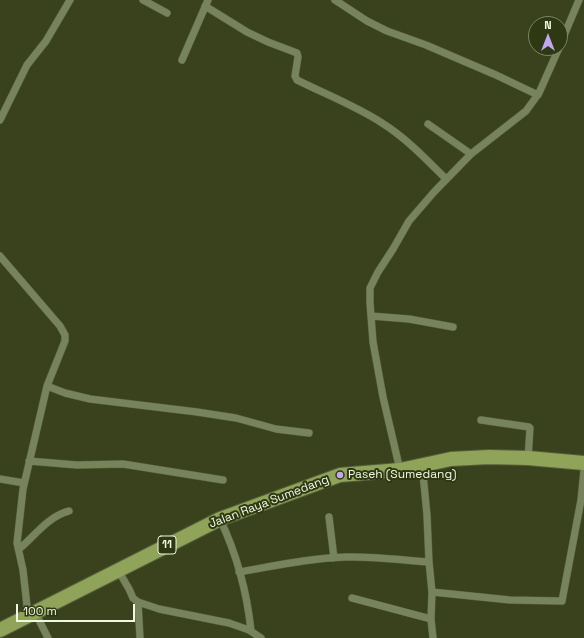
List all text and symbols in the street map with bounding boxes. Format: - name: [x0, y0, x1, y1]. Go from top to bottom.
- north arrow: [528, 16, 568, 56]
- text: N: [544, 18, 552, 32]
- place label: Paseh (Sumedang): [348, 468, 457, 482]
- marker: Paseh (Sumedang): [335, 470, 345, 480]
- street label: Jalan Raya Sumedang: [207, 472, 331, 532]
- road number: 11: [158, 536, 176, 554]
- scale bar: [18, 596, 137, 622]
- text: 100 m: [23, 603, 57, 619]

